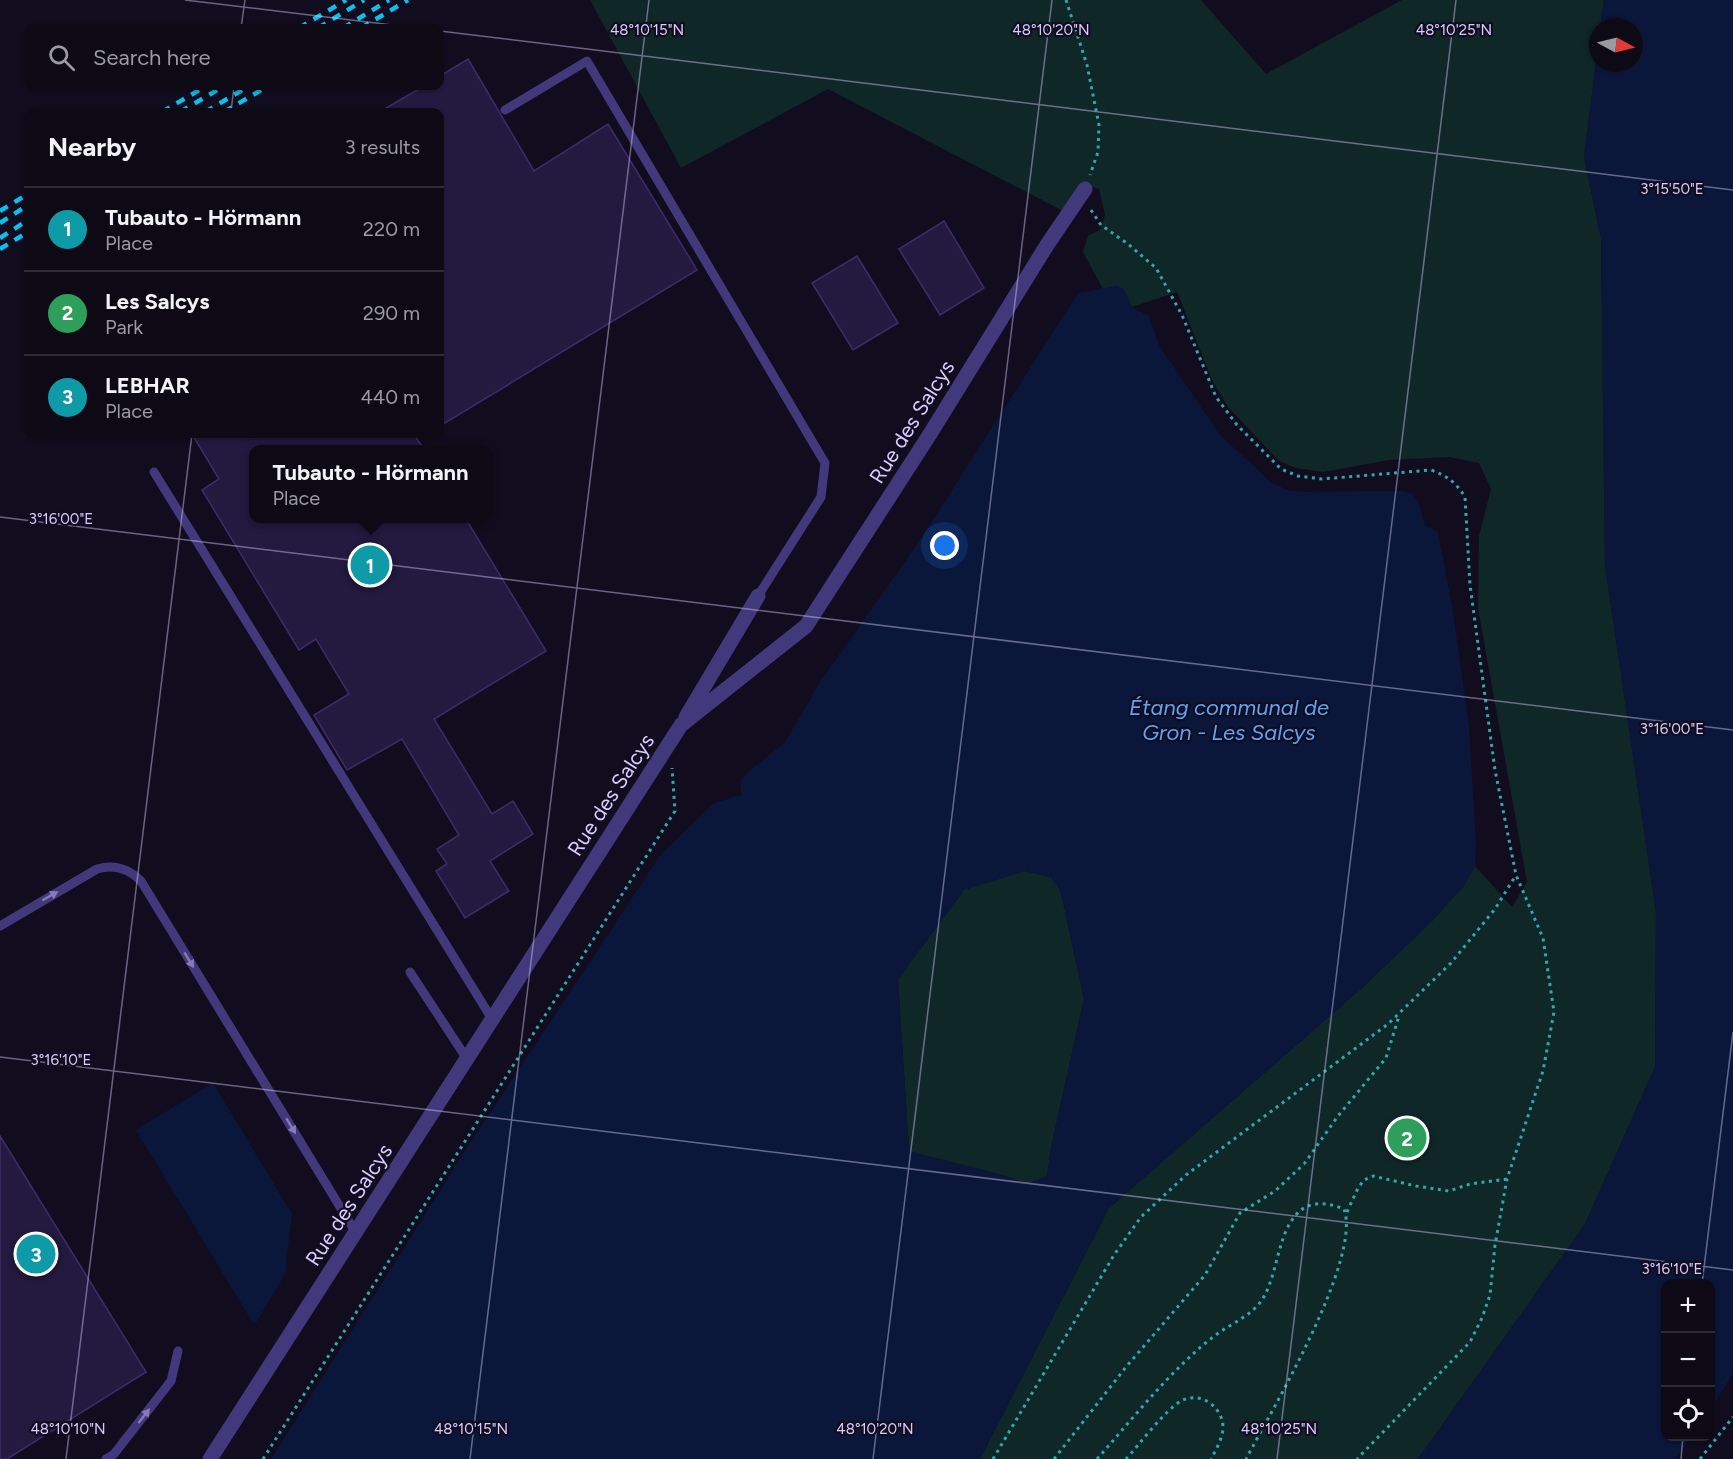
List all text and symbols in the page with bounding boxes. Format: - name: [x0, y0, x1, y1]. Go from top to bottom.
- north arrow: [1589, 18, 1643, 72]
- text: 48°10'15"N: [610, 21, 684, 39]
- text: 48°10'20"N: [1012, 21, 1090, 39]
- text: 48°10'25"N: [1416, 21, 1492, 39]
- search box: [24, 24, 444, 90]
- icon: search: [45, 41, 78, 74]
- text: Search here: [93, 44, 211, 71]
- text: Nearby: [48, 131, 136, 163]
- text: 3 results: [345, 135, 420, 159]
- text: 3°15'50"E: [1640, 180, 1704, 198]
- text: Tubauto - Hörmann: [105, 204, 301, 231]
- text: 1: [63, 217, 72, 241]
- text: 220 m: [363, 217, 420, 241]
- text: Place: [105, 231, 153, 255]
- text: Les Salcys: [105, 288, 209, 315]
- text: 2: [62, 301, 73, 325]
- text: 290 m: [363, 301, 420, 325]
- text: Park: [105, 315, 143, 339]
- street label: Rue des Salcys: [864, 356, 959, 488]
- text: LEBHAR: [105, 372, 190, 399]
- text: 3: [62, 385, 73, 409]
- text: 440 m: [360, 385, 420, 409]
- text: Place: [105, 399, 153, 423]
- popup: [249, 445, 492, 523]
- text: Tubauto - Hörmann: [272, 459, 469, 486]
- text: Place: [272, 486, 320, 510]
- text: 3°16'00"E: [29, 510, 93, 528]
- your location: [930, 531, 959, 560]
- pin: 1: [350, 542, 389, 588]
- water label: Étang communal de Gron - Les Salcys: [1129, 694, 1329, 746]
- text: 3°16'00"E: [1640, 720, 1704, 738]
- street label: Rue des Salcys: [562, 729, 659, 860]
- one-way arrow: [42, 891, 58, 902]
- one-way arrow: [183, 951, 194, 968]
- text: 3°16'10"E: [31, 1051, 91, 1069]
- pin: 2: [1388, 1116, 1426, 1160]
- one-way arrow: [285, 1118, 296, 1134]
- street label: Rue des Salcys: [300, 1139, 397, 1270]
- pin: 3: [16, 1232, 56, 1276]
- text: 3°16'10"E: [1642, 1260, 1702, 1278]
- map controls: [1661, 1279, 1715, 1441]
- button: +: [1661, 1279, 1715, 1333]
- button: −: [1661, 1333, 1715, 1387]
- button: locate: [1661, 1387, 1715, 1441]
- one-way arrow: [138, 1408, 151, 1424]
- text: 48°10'10"N: [30, 1420, 106, 1438]
- text: 48°10'15"N: [434, 1420, 508, 1438]
- text: 48°10'20"N: [836, 1420, 914, 1438]
- text: 48°10'25"N: [1241, 1420, 1317, 1438]

